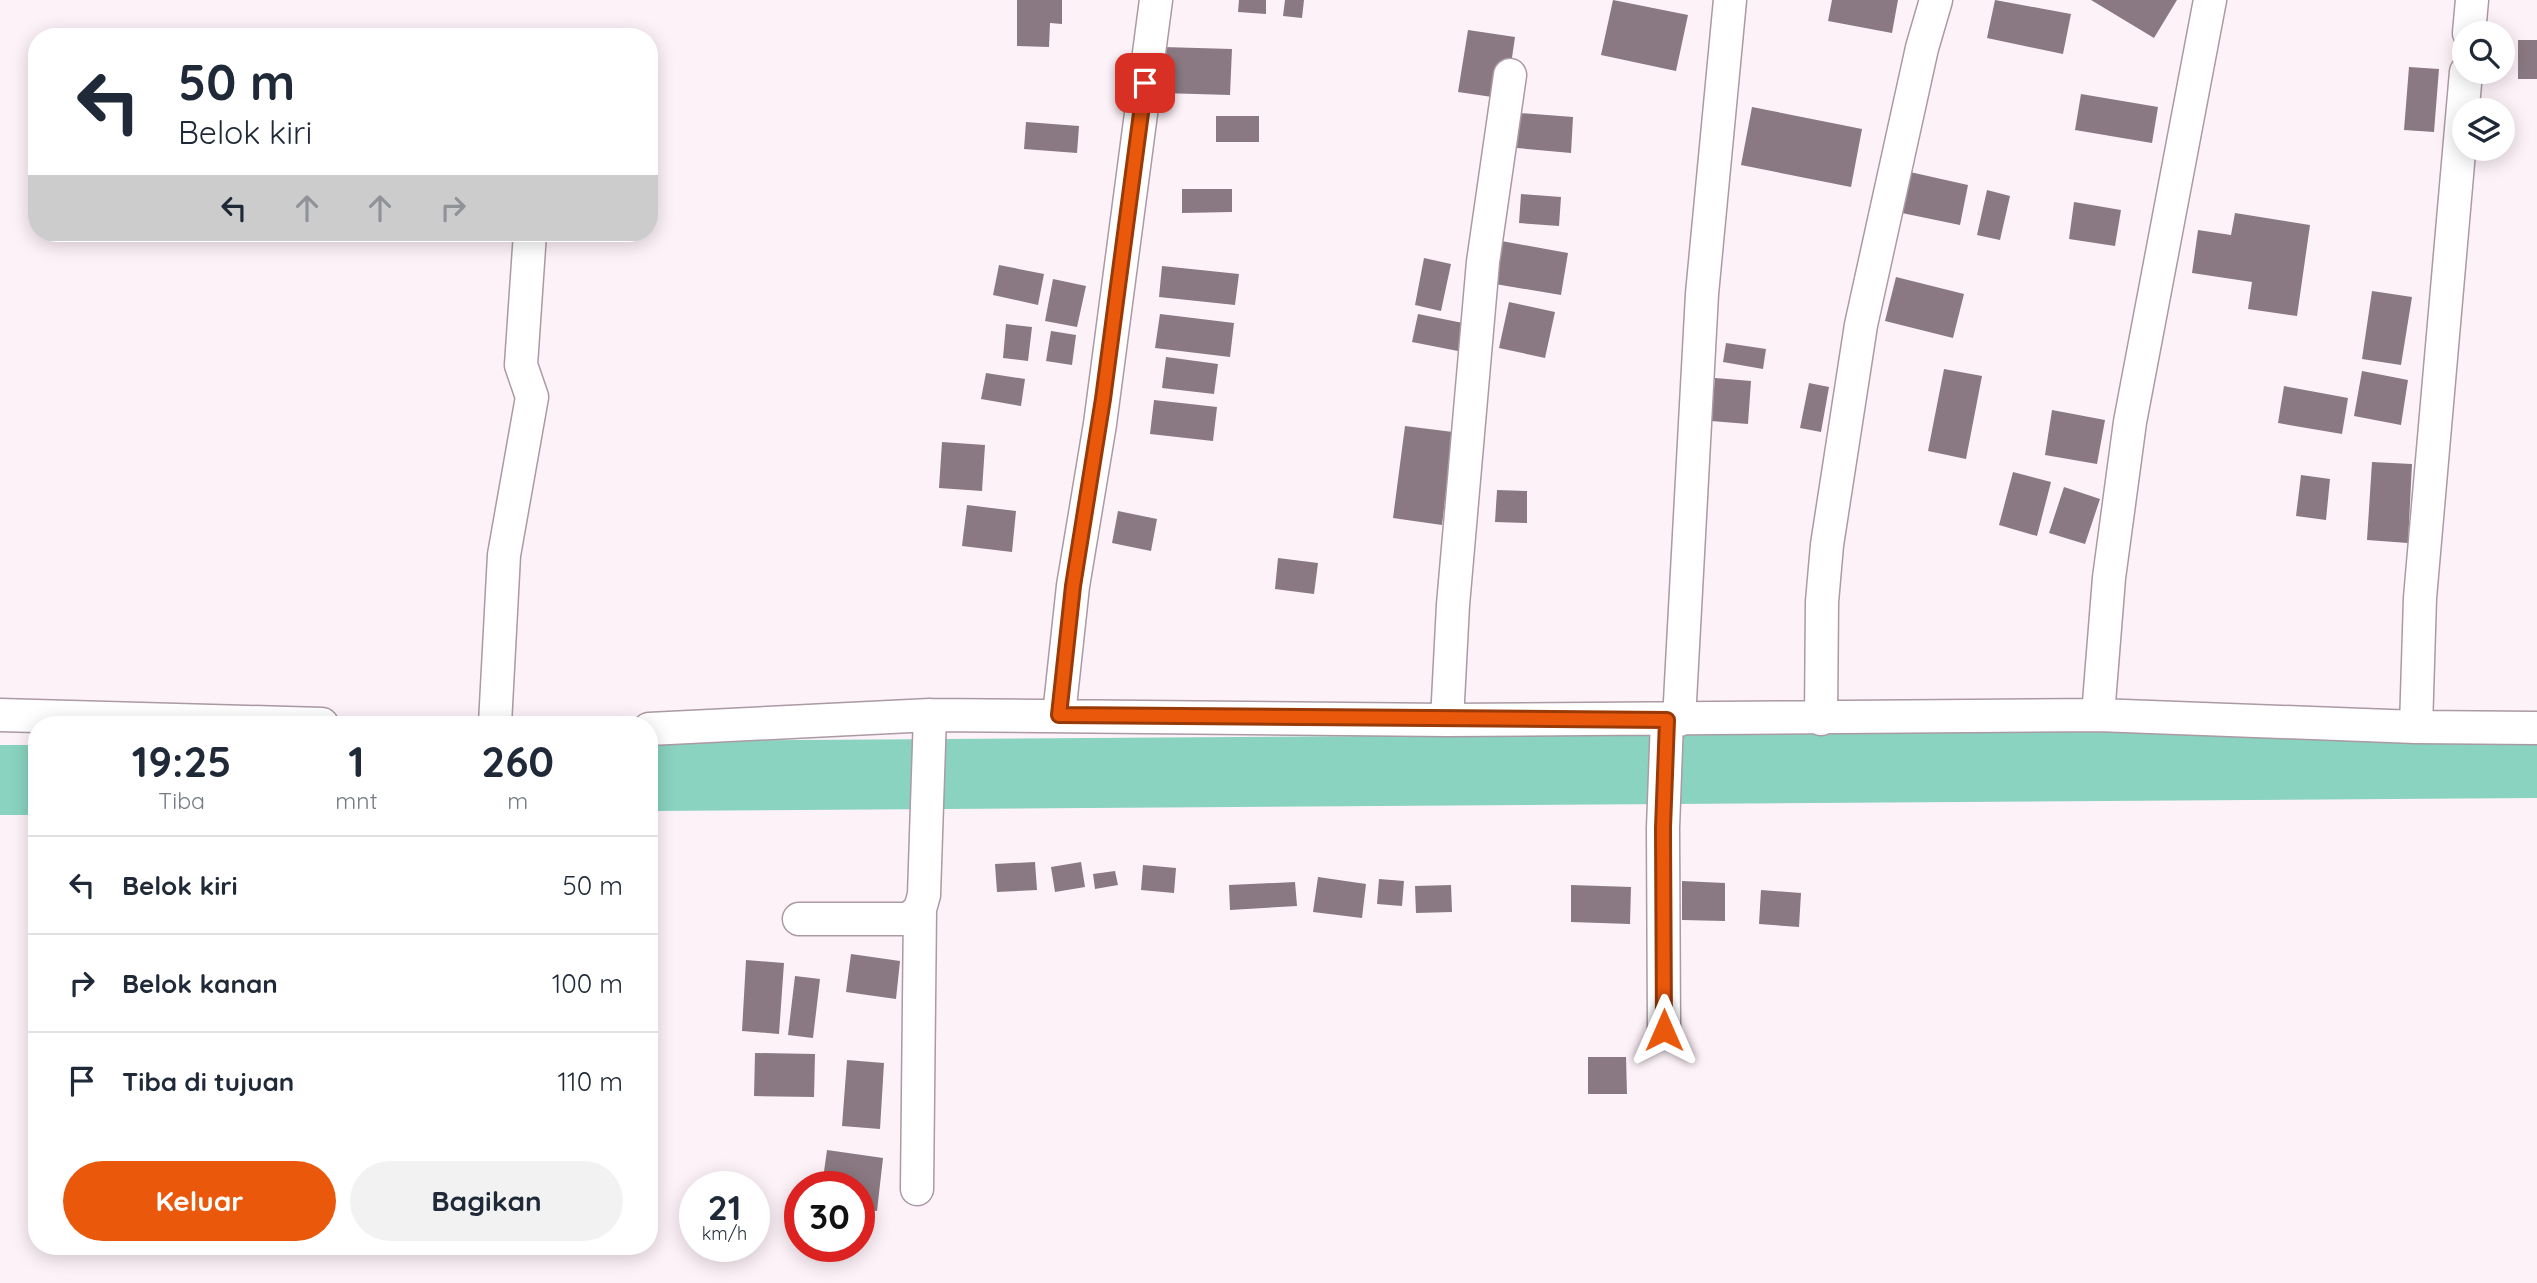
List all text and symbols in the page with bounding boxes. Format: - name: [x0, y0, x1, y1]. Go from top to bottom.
- map controls: [2452, 21, 2515, 161]
- button: search: [2452, 21, 2515, 84]
- text: 50 m: [178, 51, 295, 112]
- pin: [1115, 53, 1175, 113]
- icon: left: [63, 56, 154, 147]
- icon: arrive: [1126, 64, 1164, 102]
- button: layers: [2452, 98, 2515, 161]
- text: Belok kiri: [178, 112, 312, 152]
- icon: left: [215, 189, 253, 227]
- icon: ahead: [288, 189, 326, 227]
- icon: ahead: [361, 189, 399, 227]
- icon: right: [434, 189, 472, 227]
- text: 19:25: [132, 735, 232, 788]
- text: 1: [348, 735, 365, 788]
- text: 260: [481, 735, 554, 788]
- text: Tiba: [158, 786, 205, 815]
- text: mnt: [335, 786, 377, 815]
- text: m: [507, 786, 528, 815]
- icon: left: [63, 866, 101, 904]
- text: Belok kiri: [122, 869, 238, 902]
- text: 50 m: [563, 869, 623, 902]
- icon: right: [63, 964, 101, 1002]
- text: Belok kanan: [122, 967, 278, 1000]
- text: 100 m: [552, 967, 623, 1000]
- position arrow: [1627, 993, 1701, 1067]
- icon: arrive: [63, 1062, 101, 1100]
- text: Tiba di tujuan: [122, 1065, 294, 1098]
- text: 110 m: [557, 1065, 623, 1098]
- button: Keluar: [63, 1161, 336, 1241]
- button: Bagikan: [350, 1161, 623, 1241]
- speed limit sign: 30: [784, 1171, 875, 1262]
- text: 21: [708, 1185, 741, 1229]
- text: km/h: [702, 1222, 747, 1245]

